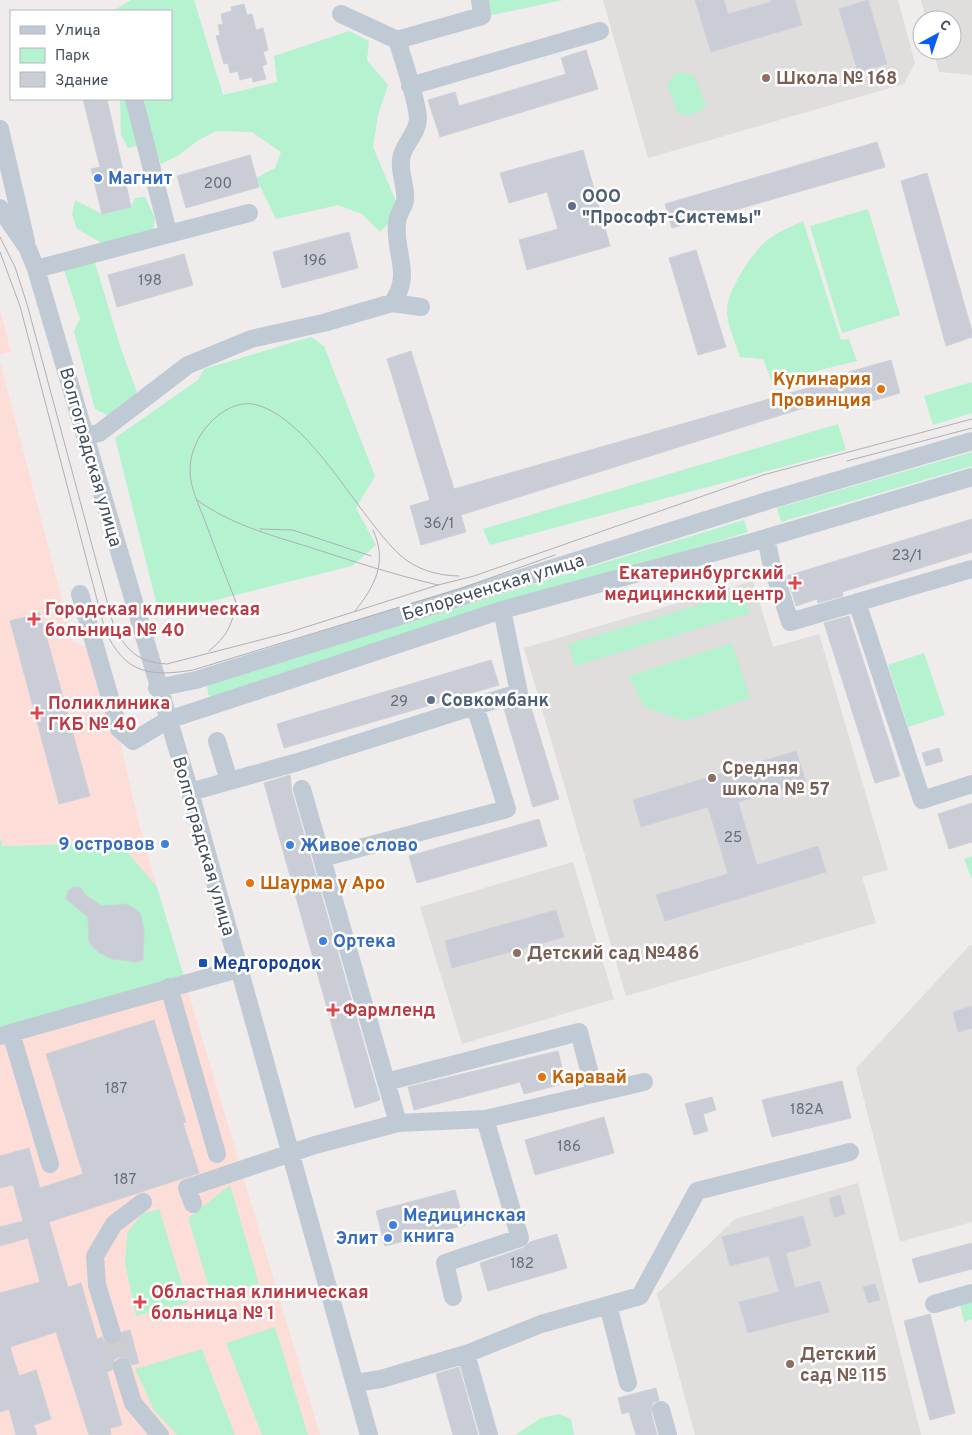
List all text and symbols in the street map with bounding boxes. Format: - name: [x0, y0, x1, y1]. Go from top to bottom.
- legend: [10, 10, 172, 100]
- north arrow: [912, 10, 962, 60]
- text: С: [935, 17, 953, 36]
- text: Улица: [55, 22, 100, 41]
- text: Парк: [55, 47, 90, 66]
- place label: Школа № 168: [776, 68, 897, 91]
- text: Здание: [55, 72, 108, 91]
- marker: Школа № 168: [760, 72, 772, 84]
- place label: Магнит: [108, 168, 173, 191]
- marker: Магнит: [92, 172, 104, 184]
- house number: 200: [204, 175, 232, 194]
- place label: ООО "Прософт-Системы": [582, 186, 761, 230]
- marker: ООО "Прософт-Системы": [566, 200, 578, 212]
- house number: 196: [303, 252, 327, 271]
- house number: 198: [138, 272, 162, 291]
- street label: Волгоградская улица: [53, 365, 126, 550]
- place label: Кулинария Провинция: [771, 369, 871, 413]
- marker: Кулинария Провинция: [875, 383, 887, 395]
- house number: 36/1: [424, 515, 454, 534]
- house number: 23/1: [892, 547, 922, 566]
- street label: Белореченская улица: [400, 550, 587, 627]
- place label: Екатеринбургский медицинский центр: [604, 563, 784, 607]
- marker: Екатеринбургский медицинский центр: [788, 576, 802, 590]
- place label: Городская клиническая больница № 40: [45, 599, 260, 643]
- marker: Городская клиническая больница № 40: [27, 612, 41, 626]
- place label: Совкомбанк: [441, 690, 549, 713]
- place label: Поликлиника ГКБ № 40: [48, 693, 170, 737]
- house number: 29: [390, 693, 408, 712]
- marker: Совкомбанк: [425, 694, 437, 706]
- marker: Поликлиника ГКБ № 40: [30, 706, 44, 720]
- street label: Волгоградская улица: [166, 754, 239, 939]
- place label: Средняя школа № 57: [722, 758, 830, 802]
- marker: Средняя школа № 57: [706, 772, 718, 784]
- house number: 25: [724, 829, 742, 848]
- place label: 9 островов: [58, 834, 155, 857]
- place label: Живое слово: [300, 835, 418, 858]
- marker: 9 островов: [159, 838, 171, 850]
- marker: Живое слово: [284, 839, 296, 851]
- place label: Шаурма у Аро: [260, 873, 385, 896]
- marker: Шаурма у Аро: [244, 877, 256, 889]
- place label: Ортека: [333, 931, 396, 954]
- marker: Ортека: [317, 935, 329, 947]
- place label: Детский сад №486: [527, 943, 699, 966]
- marker: Детский сад №486: [511, 947, 523, 959]
- place label: Медгородок: [213, 953, 322, 976]
- marker: Медгородок: [197, 957, 209, 969]
- place label: Фармленд: [343, 1000, 435, 1023]
- marker: Фармленд: [327, 1004, 339, 1016]
- place label: Каравай: [552, 1067, 627, 1090]
- marker: Каравай: [536, 1071, 548, 1083]
- house number: 187: [105, 1080, 127, 1099]
- house number: 182А: [790, 1101, 824, 1120]
- house number: 186: [557, 1138, 581, 1157]
- house number: 187: [114, 1171, 136, 1190]
- place label: Медицинская книга: [403, 1205, 526, 1249]
- marker: Медицинская книга: [387, 1219, 399, 1231]
- place label: Элит: [336, 1228, 378, 1251]
- marker: Элит: [382, 1232, 394, 1244]
- house number: 182: [510, 1255, 534, 1274]
- place label: Областная клиническая больница № 1: [151, 1282, 369, 1326]
- marker: Областная клиническая больница № 1: [133, 1295, 147, 1309]
- place label: Детский сад № 115: [800, 1344, 887, 1388]
- marker: Детский сад № 115: [784, 1358, 796, 1370]

